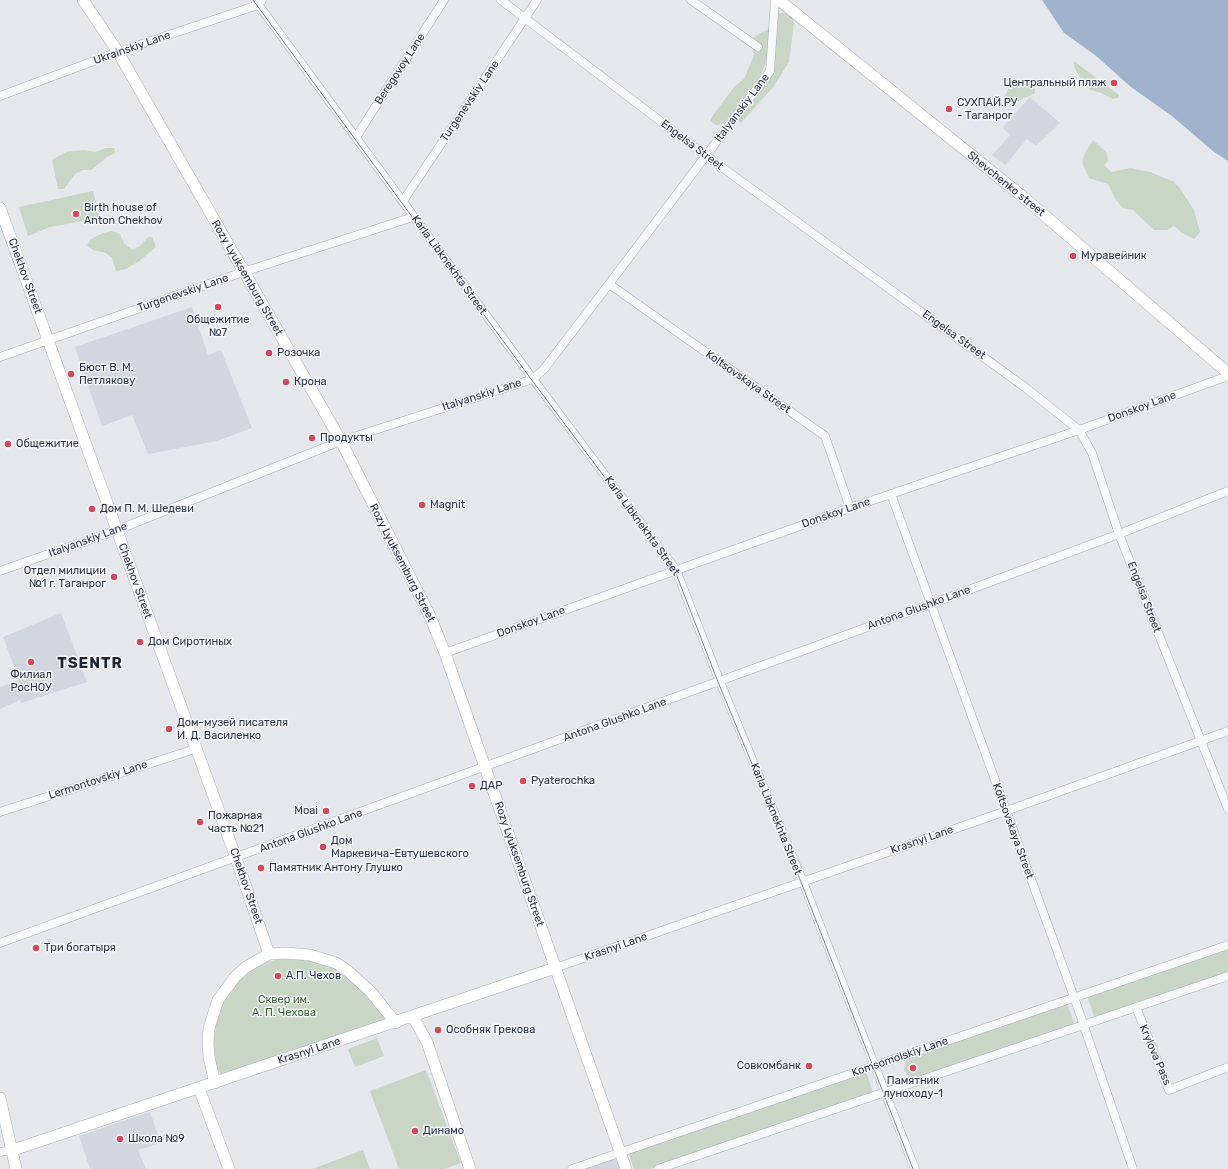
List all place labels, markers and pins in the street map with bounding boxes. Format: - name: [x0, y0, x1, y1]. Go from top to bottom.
- place label: Центральный пляж: [1003, 76, 1106, 90]
- marker: Центральный пляж: [1109, 78, 1119, 88]
- place label: СУХПАЙ.РУ - Таганрог: [957, 96, 1017, 122]
- marker: СУХПАЙ.РУ - Таганрог: [944, 104, 954, 114]
- place label: Birth house of Anton Chekhov: [84, 201, 163, 227]
- marker: Birth house of Anton Chekhov: [71, 209, 81, 219]
- place label: Муравейник: [1081, 249, 1147, 263]
- marker: Муравейник: [1068, 251, 1078, 261]
- marker: Общежитие №7: [213, 302, 223, 312]
- place label: Общежитие №7: [187, 313, 249, 339]
- place label: Розочка: [277, 346, 320, 360]
- marker: Розочка: [264, 348, 274, 358]
- place label: Бюст В. М. Петлякову: [79, 361, 135, 387]
- marker: Бюст В. М. Петлякову: [66, 369, 76, 379]
- place label: Крона: [294, 375, 327, 389]
- marker: Крона: [281, 377, 291, 387]
- place label: Продукты: [320, 431, 373, 445]
- marker: Продукты: [307, 433, 317, 443]
- place label: Общежитие: [16, 437, 79, 451]
- marker: Общежитие: [3, 439, 13, 449]
- place label: Magnit: [430, 498, 465, 512]
- marker: Magnit: [417, 500, 427, 510]
- place label: Дом П. М. Шедеви: [100, 502, 194, 516]
- marker: Дом П. М. Шедеви: [87, 504, 97, 514]
- place label: Отдел милиции №1 г. Таганрог: [24, 564, 106, 590]
- marker: Отдел милиции №1 г. Таганрог: [109, 572, 119, 582]
- place label: Дом Сиротиных: [148, 635, 232, 649]
- marker: Дом Сиротиных: [135, 637, 145, 647]
- marker: Филиал РосНОУ: [26, 657, 36, 667]
- place label: Филиал РосНОУ: [10, 668, 52, 694]
- place label: Дом-музей писателя И. Д. Василенко: [177, 716, 288, 742]
- marker: Дом-музей писателя И. Д. Василенко: [164, 724, 174, 734]
- place label: Pyaterochka: [531, 774, 595, 788]
- marker: Pyaterochka: [518, 776, 528, 786]
- place label: ДАР: [480, 779, 502, 793]
- marker: ДАР: [467, 781, 477, 791]
- place label: Moai: [294, 804, 318, 818]
- marker: Moai: [321, 806, 331, 816]
- place label: Пожарная часть №21: [208, 809, 264, 835]
- marker: Пожарная часть №21: [195, 817, 205, 827]
- place label: Дом Маркевича-Евтушевского: [331, 834, 469, 860]
- marker: Дом Маркевича-Евтушевского: [318, 842, 328, 852]
- place label: Памятник Антону Глушко: [269, 861, 403, 875]
- marker: Памятник Антону Глушко: [256, 863, 266, 873]
- place label: Три богатыря: [44, 941, 116, 955]
- marker: Три богатыря: [31, 943, 41, 953]
- place label: А.П. Чехов: [286, 969, 341, 983]
- marker: А.П. Чехов: [273, 971, 283, 981]
- place label: Особняк Грекова: [446, 1023, 535, 1037]
- marker: Особняк Грекова: [433, 1025, 443, 1035]
- place label: Совкомбанк: [737, 1059, 801, 1073]
- marker: Совкомбанк: [804, 1061, 814, 1071]
- marker: Памятник луноходу-1: [908, 1063, 918, 1073]
- place label: Памятник луноходу-1: [883, 1074, 943, 1100]
- place label: Динамо: [423, 1124, 464, 1138]
- marker: Динамо: [410, 1126, 420, 1136]
- place label: Школа №9: [128, 1132, 185, 1146]
- marker: Школа №9: [115, 1134, 125, 1144]

